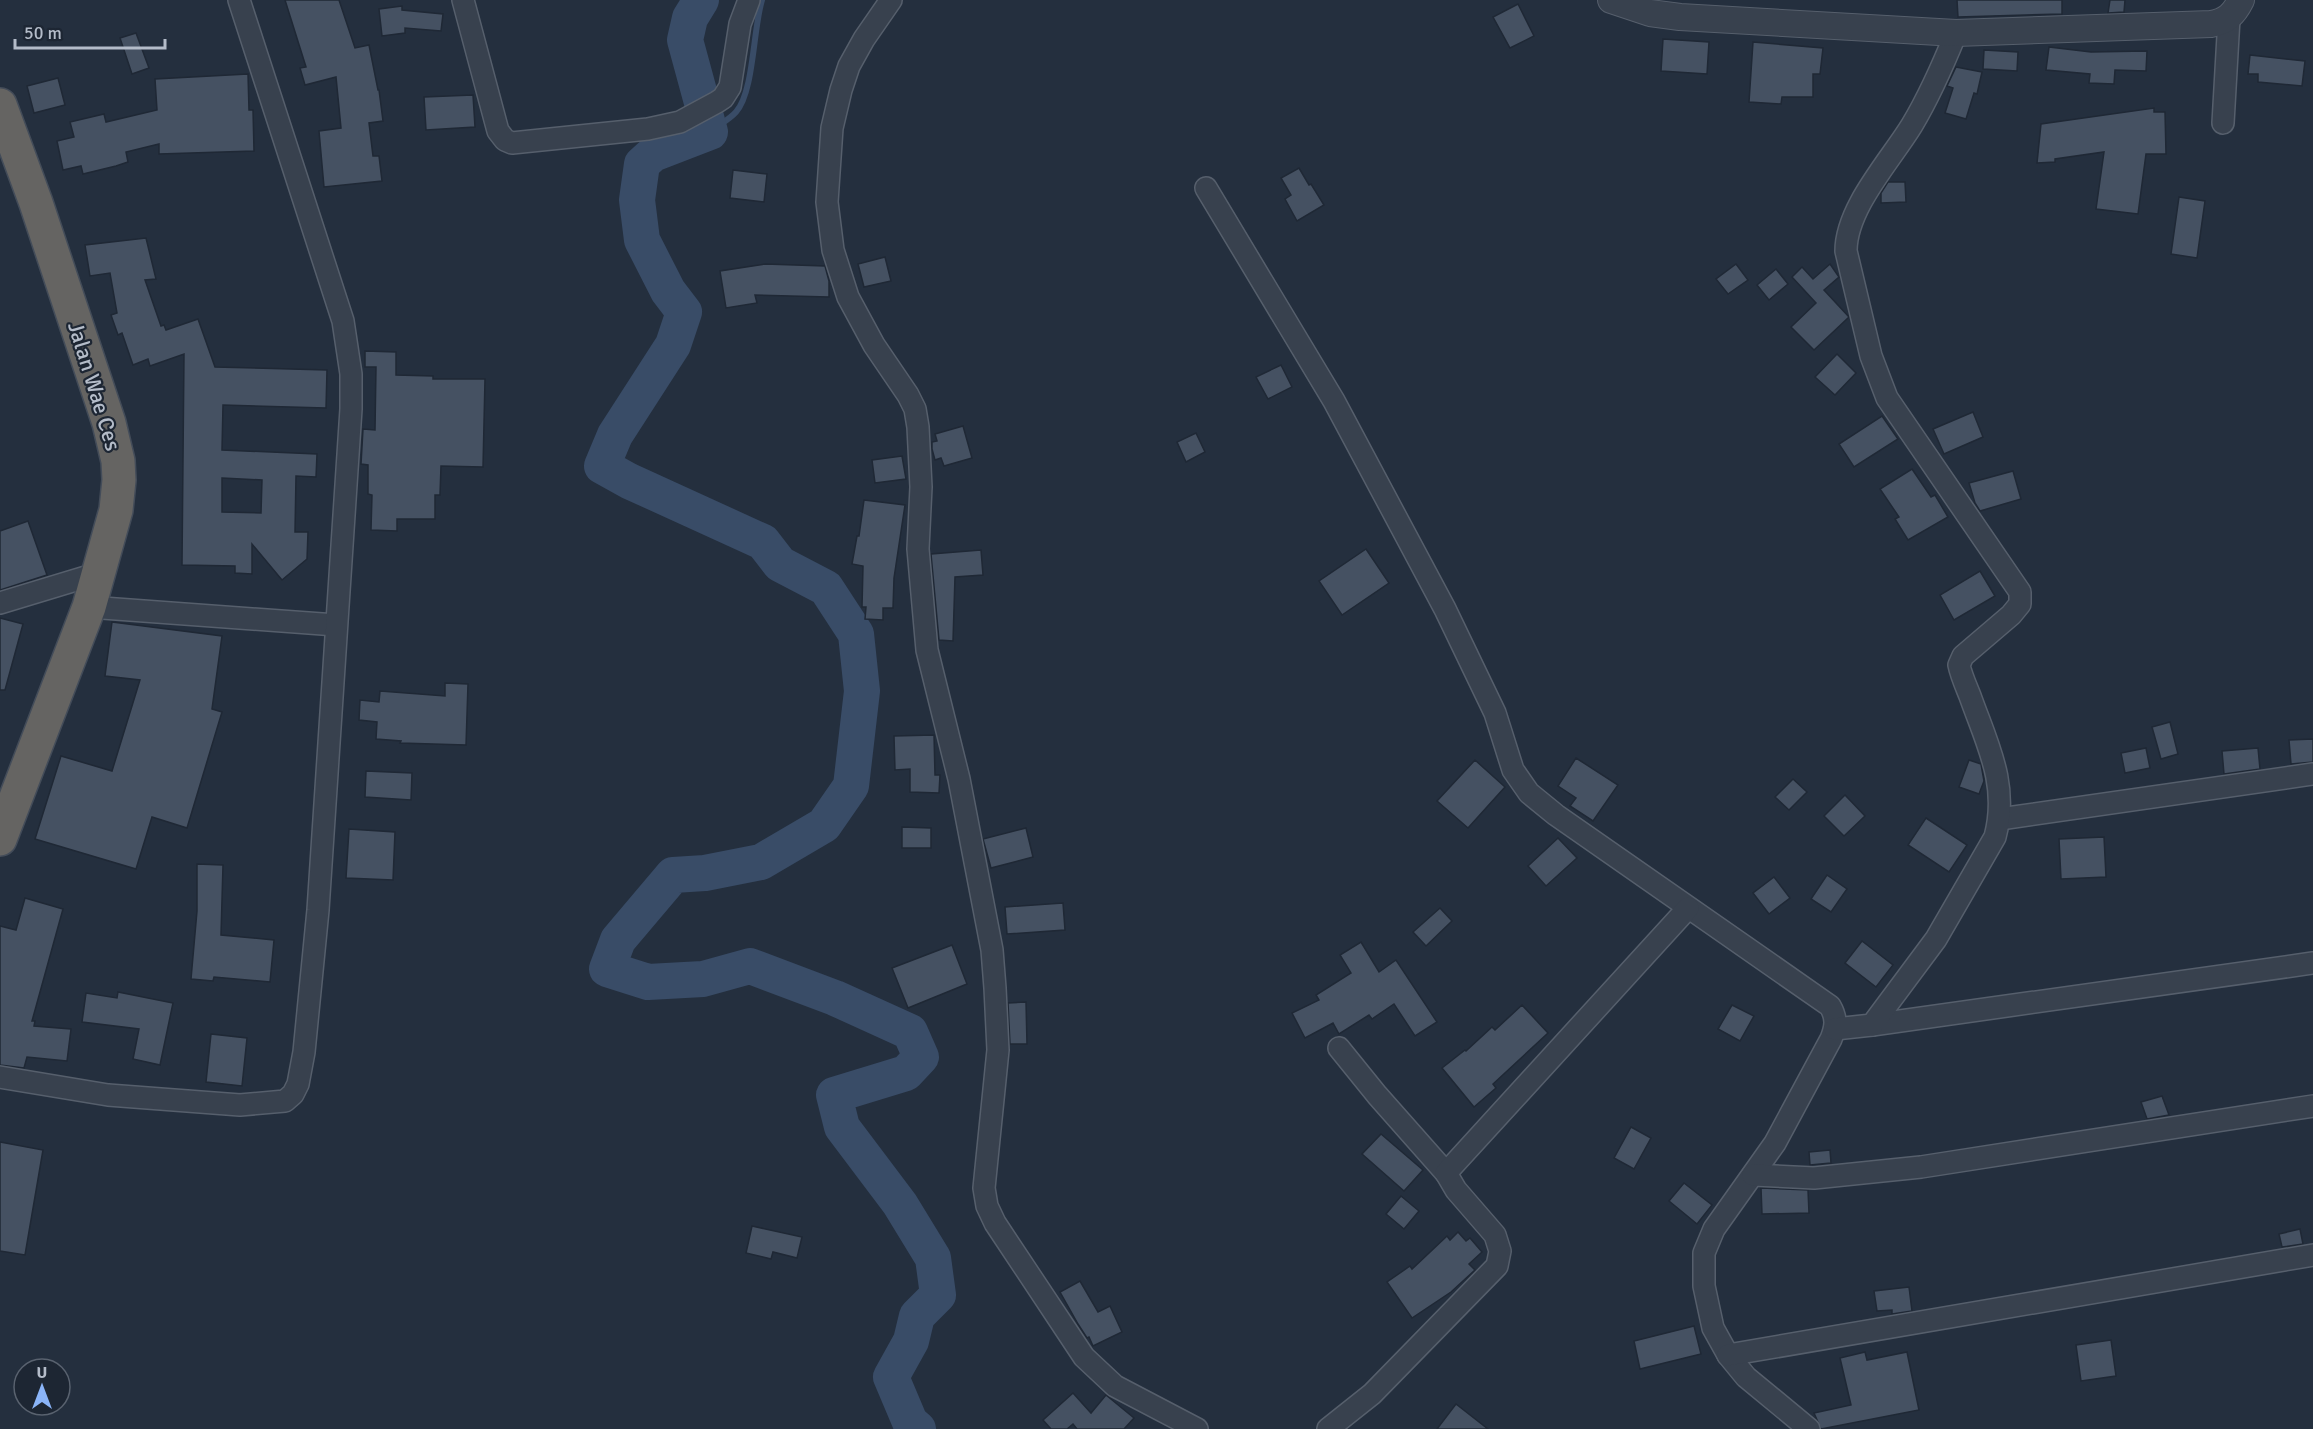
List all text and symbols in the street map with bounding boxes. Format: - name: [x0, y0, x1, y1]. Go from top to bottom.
- scale bar: [15, 12, 165, 50]
- text: 50 m: [24, 22, 62, 44]
- street label: Jalan Wae Ces: [62, 318, 127, 454]
- north arrow: [12, 1357, 72, 1417]
- text: U: [37, 1363, 47, 1383]

